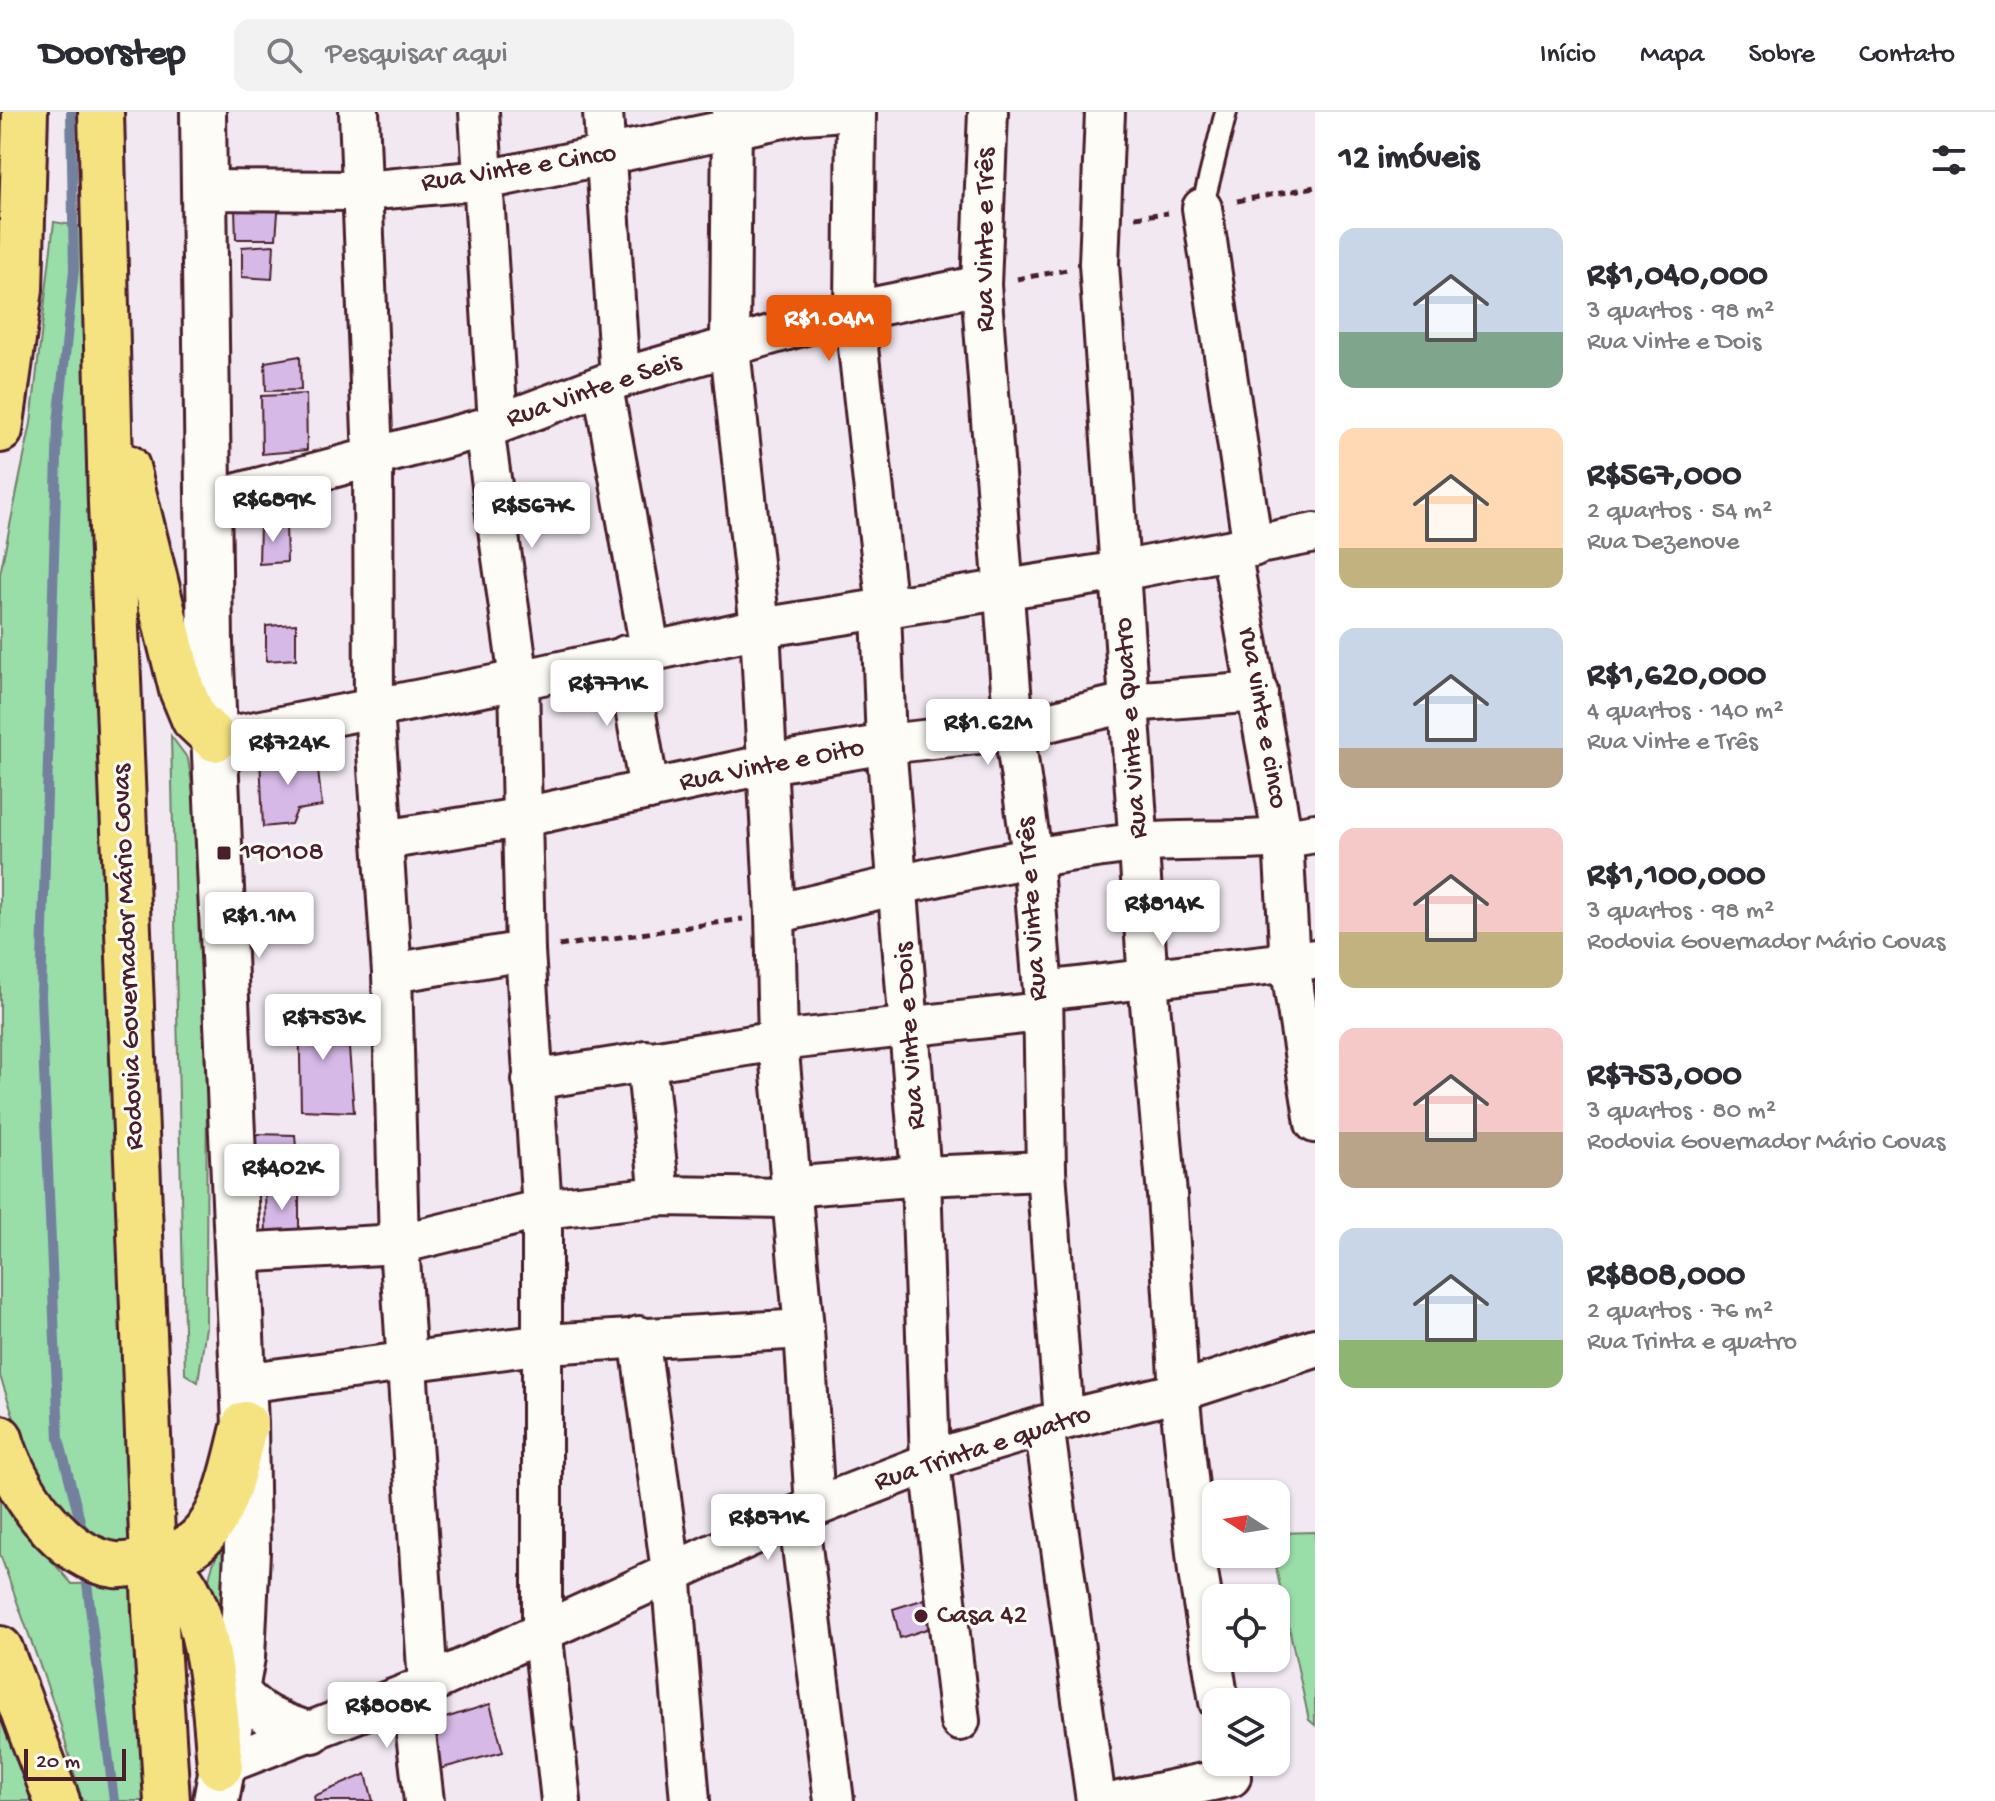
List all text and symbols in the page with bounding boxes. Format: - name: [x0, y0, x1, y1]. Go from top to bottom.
- search box: [234, 19, 794, 91]
- text: Doorstep: [40, 33, 186, 77]
- icon: search: [262, 33, 306, 77]
- text: Pesquisar aqui: [326, 38, 508, 73]
- text: Início: [1540, 39, 1596, 72]
- text: Mapa: [1640, 39, 1704, 72]
- text: Sobre: [1748, 39, 1815, 72]
- text: Contato: [1859, 39, 1955, 72]
- street label: Rua Vinte e Cinco: [419, 137, 619, 201]
- icon: filters: [1927, 138, 1971, 182]
- text: 12 imóveis: [1339, 140, 1479, 180]
- street label: Rua Vinte e Três: [970, 147, 1003, 332]
- text: R$1,040,000: [1587, 257, 1768, 297]
- icon: home: [1403, 260, 1499, 356]
- pin: R$1.04M: [755, 295, 903, 363]
- text: 3 quartos · 98 m²: [1587, 297, 1774, 328]
- text: R$1.04M: [784, 305, 874, 336]
- text: Rua Vinte e Dois: [1587, 328, 1761, 359]
- street label: Rua Vinte e Seis: [502, 345, 686, 436]
- text: R$567,000: [1587, 457, 1741, 497]
- icon: home: [1403, 460, 1499, 556]
- pin: R$689K: [208, 476, 338, 544]
- pin: R$567K: [467, 482, 597, 550]
- text: R$689K: [233, 486, 313, 517]
- text: R$567K: [492, 492, 572, 523]
- text: 2 quartos · 54 m²: [1587, 497, 1772, 528]
- text: Rua Dezenove: [1587, 528, 1739, 559]
- street label: Rua Vinte e Quatro: [1108, 616, 1156, 840]
- street label: rua vinte e cinco: [1230, 625, 1294, 811]
- text: R$1,620,000: [1587, 657, 1766, 697]
- pin: R$771K: [542, 660, 672, 728]
- icon: home: [1403, 660, 1499, 756]
- text: R$771K: [568, 670, 646, 701]
- text: 4 quartos · 140 m²: [1587, 697, 1784, 728]
- pin: R$1.62M: [914, 699, 1062, 767]
- text: R$1.62M: [944, 709, 1032, 740]
- pin: R$724K: [223, 719, 353, 787]
- text: Rua Vinte e Três: [1587, 728, 1758, 759]
- text: R$724K: [249, 729, 327, 760]
- street label: Rua Vinte e Oito: [677, 732, 867, 800]
- street label: Rodovia Governador Mário Covas: [106, 763, 152, 1150]
- street label: Rua Vinte e Três: [1010, 815, 1056, 1002]
- place label: 190108: [239, 837, 324, 870]
- marker: 190108: [215, 844, 233, 862]
- text: R$1,100,000: [1587, 857, 1765, 897]
- icon: home: [1403, 860, 1499, 956]
- pin: R$814K: [1098, 880, 1228, 948]
- text: R$814K: [1125, 890, 1201, 921]
- pin: R$1.1M: [194, 892, 324, 960]
- text: 3 quartos · 98 m²: [1587, 897, 1774, 928]
- text: R$1.1M: [223, 902, 295, 933]
- text: Rodovia Governador Mário Covas: [1587, 928, 1945, 959]
- street label: Rua Vinte e Dois: [888, 941, 934, 1131]
- pin: R$753K: [258, 994, 388, 1062]
- text: R$753K: [283, 1004, 363, 1035]
- text: R$753,000: [1587, 1057, 1742, 1097]
- icon: home: [1403, 1060, 1499, 1156]
- text: 3 quartos · 80 m²: [1587, 1097, 1776, 1128]
- text: Rodovia Governador Mário Covas: [1587, 1128, 1945, 1159]
- pin: R$402K: [217, 1144, 347, 1212]
- text: R$402K: [242, 1154, 322, 1185]
- text: R$808,000: [1587, 1257, 1745, 1297]
- icon: home: [1403, 1260, 1499, 1356]
- text: 2 quartos · 76 m²: [1587, 1297, 1773, 1328]
- text: Rua Trinta e quatro: [1587, 1328, 1797, 1359]
- street label: Rua Trinta e quatro: [870, 1398, 1096, 1500]
- north arrow: [1202, 1480, 1290, 1568]
- map controls: [1202, 1480, 1290, 1776]
- pin: R$871K: [703, 1494, 833, 1562]
- text: R$871K: [729, 1504, 807, 1535]
- button: locate: [1202, 1584, 1290, 1672]
- place label: Casa 42: [937, 1600, 1027, 1633]
- marker: Casa 42: [912, 1607, 930, 1625]
- pin: R$808K: [322, 1682, 452, 1750]
- button: layers: [1202, 1688, 1290, 1776]
- text: R$808K: [346, 1692, 428, 1723]
- scale bar: [24, 1745, 126, 1781]
- text: 20 m: [36, 1750, 80, 1776]

